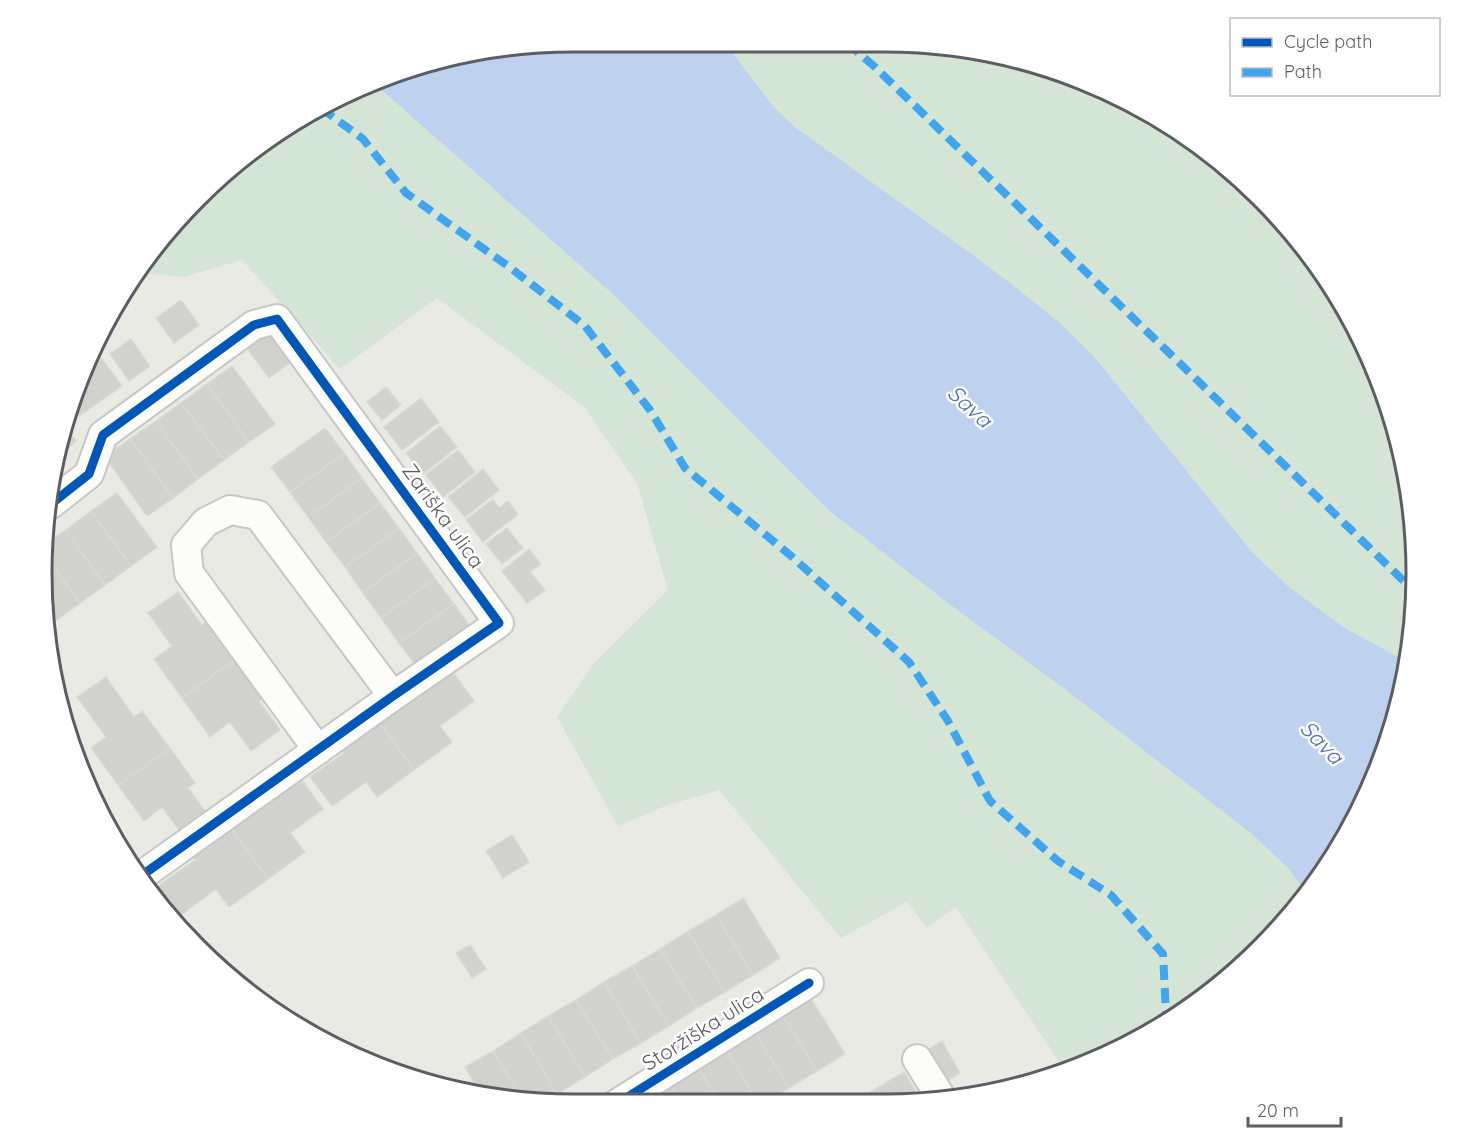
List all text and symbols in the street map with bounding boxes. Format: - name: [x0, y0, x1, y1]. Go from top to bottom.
- legend: [1230, 18, 1440, 96]
- text: Cycle path: [1284, 30, 1372, 53]
- text: Path: [1284, 60, 1322, 83]
- water label: Sava: [942, 379, 999, 434]
- street label: Zariška ulica: [397, 458, 491, 573]
- water label: Sava: [1294, 714, 1351, 771]
- street label: Storžiška ulica: [637, 980, 768, 1076]
- scale bar: [1248, 1090, 1341, 1128]
- text: 20 m: [1257, 1099, 1299, 1122]

